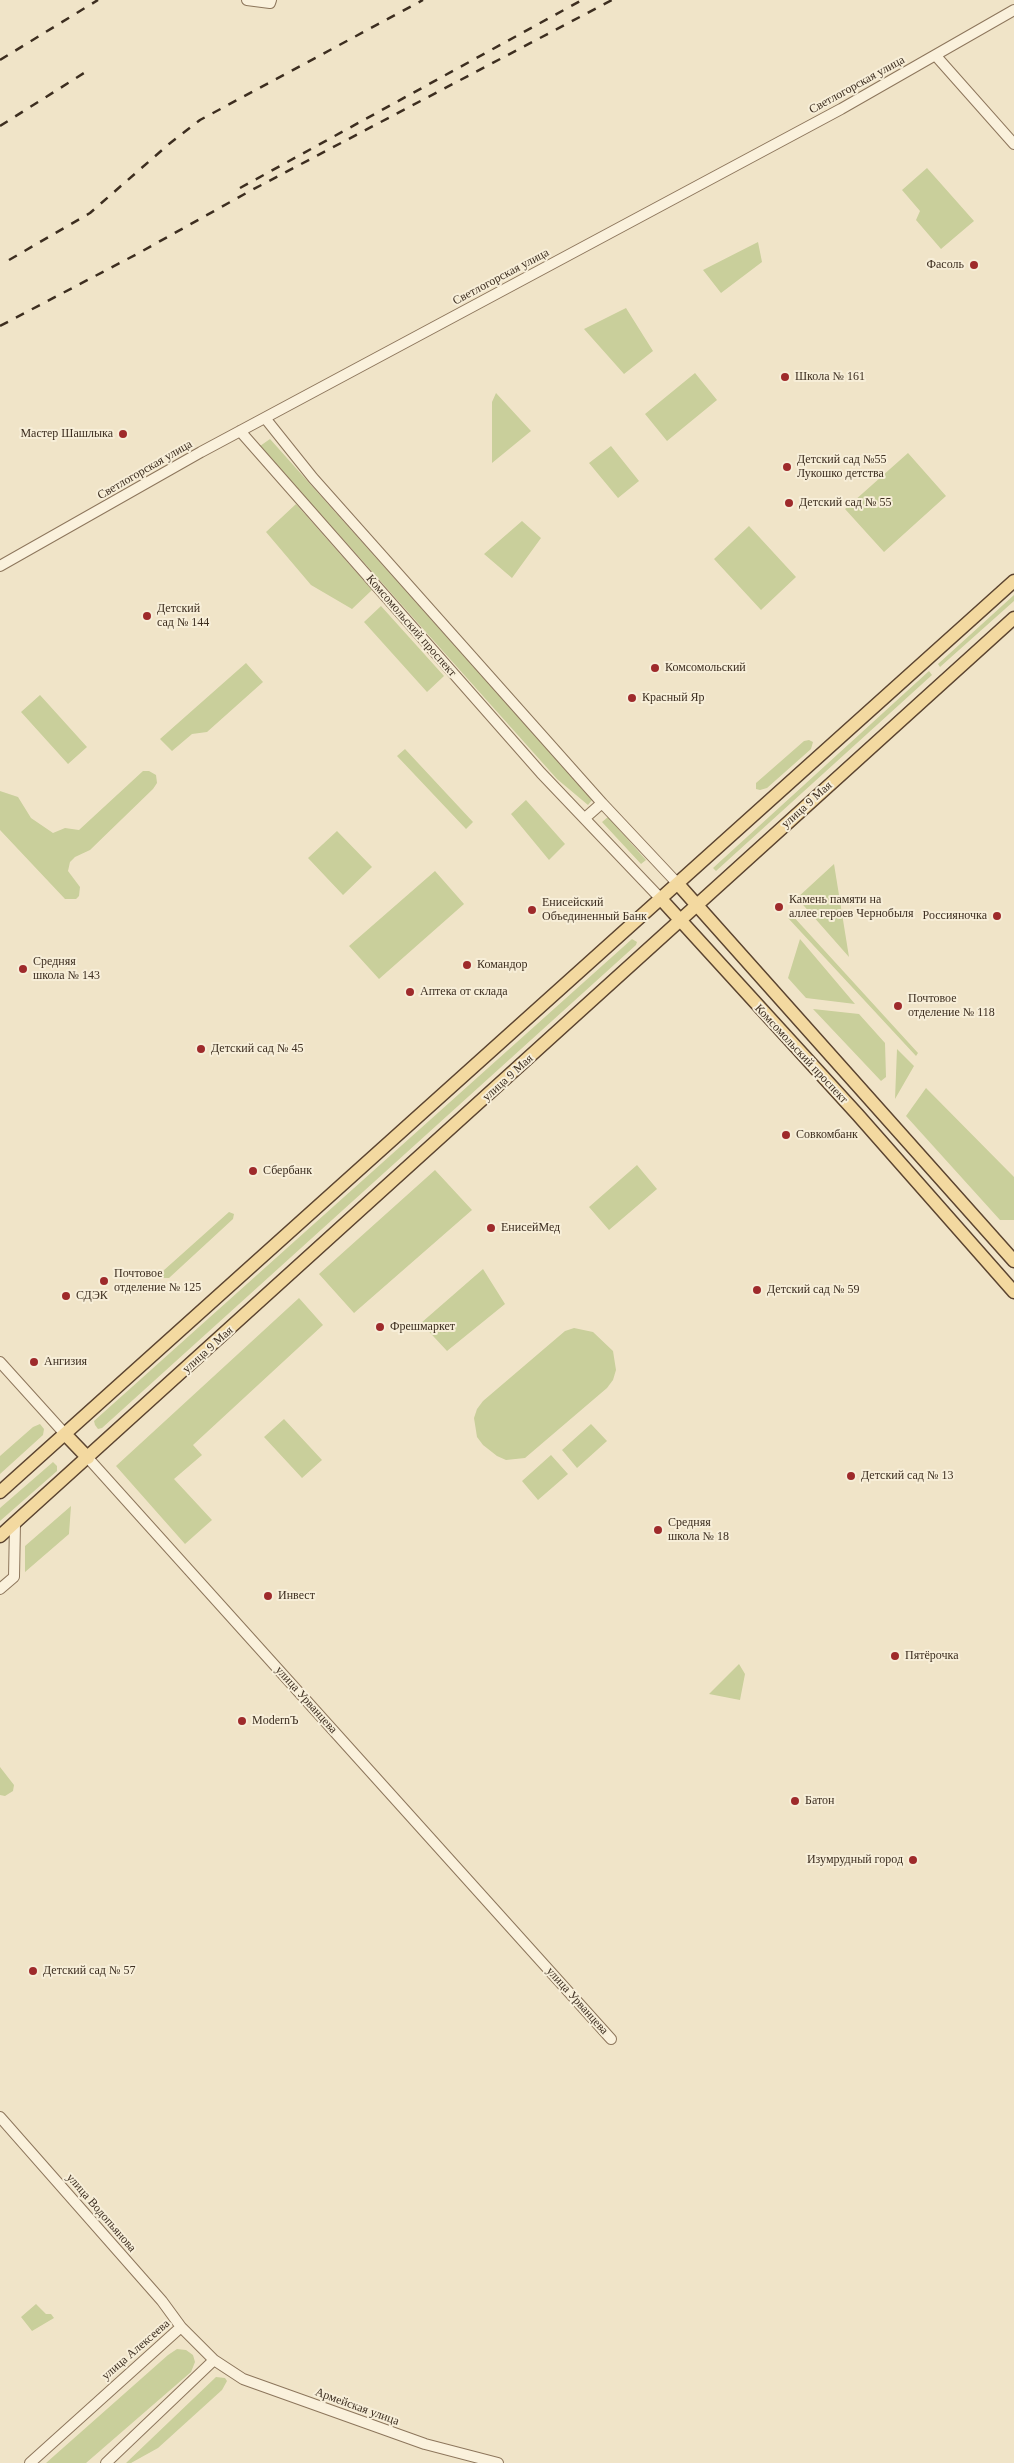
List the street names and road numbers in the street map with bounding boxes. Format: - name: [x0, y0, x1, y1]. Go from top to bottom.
- street label: Светлогорская улица: [807, 53, 907, 117]
- street label: Светлогорская улица: [450, 246, 552, 308]
- street label: Светлогорская улица: [95, 437, 195, 503]
- street label: Комсомольский проспект: [363, 572, 459, 680]
- street label: улица 9 Мая: [779, 779, 835, 831]
- street label: Комсомольский проспект: [751, 1001, 851, 1107]
- street label: улица 9 Мая: [480, 1052, 536, 1104]
- street label: улица 9 Мая: [180, 1324, 236, 1376]
- street label: улица Урванцева: [272, 1663, 340, 1737]
- street label: улица Урванцева: [543, 1964, 611, 2038]
- street label: улица Водопьянова: [63, 2171, 139, 2255]
- street label: улица Алексеева: [99, 2317, 173, 2383]
- street label: Армейская улица: [313, 2385, 401, 2429]

